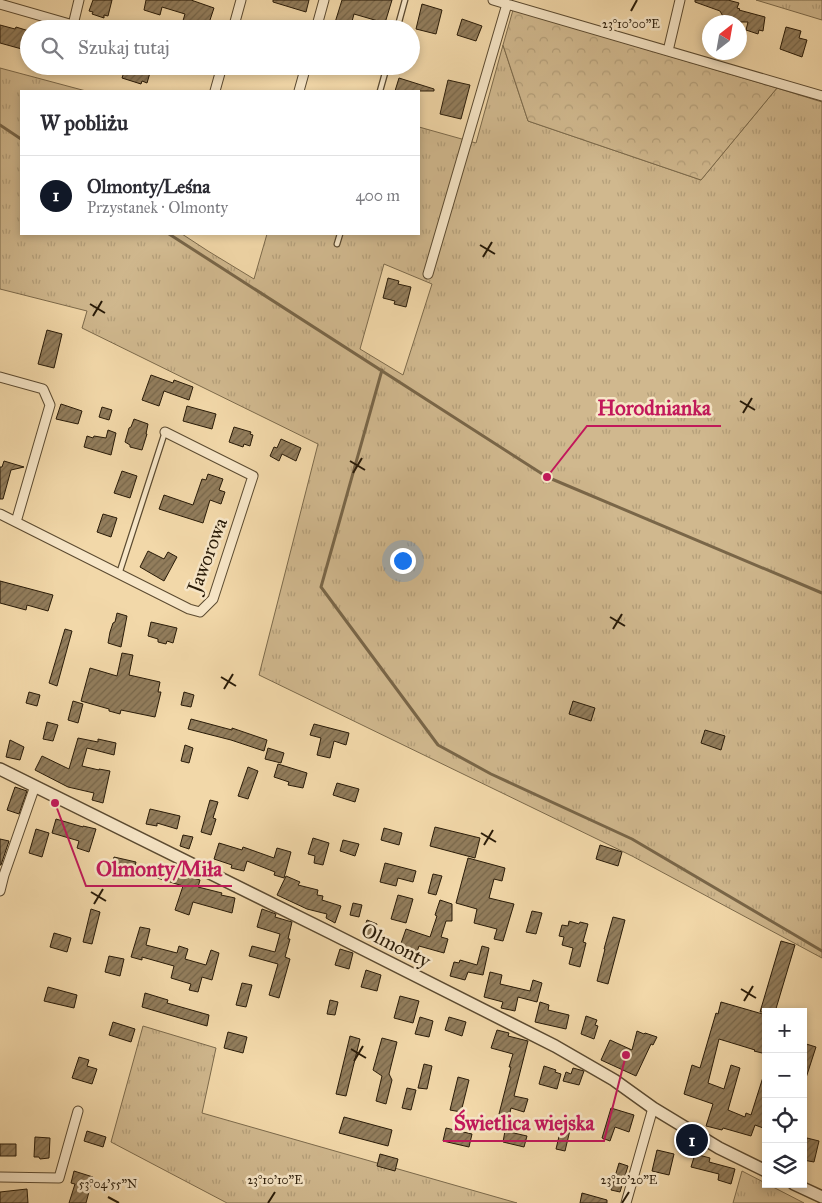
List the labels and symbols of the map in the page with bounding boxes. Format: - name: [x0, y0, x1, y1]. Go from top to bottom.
- north arrow: [702, 15, 747, 60]
- text: 23°10'00"E: [602, 17, 660, 31]
- callout: Horodnianka: [587, 390, 721, 426]
- text: Horodnianka: [597, 395, 712, 421]
- street label: Jaworowa: [181, 514, 233, 598]
- your location: [390, 548, 416, 574]
- callout: Olmonty/Miła: [86, 850, 232, 886]
- text: Olmonty/Miła: [96, 856, 223, 882]
- street label: Olmonty: [357, 917, 435, 973]
- callout: Świetlica wiejska: [443, 1105, 604, 1141]
- text: Świetlica wiejska: [454, 1109, 595, 1136]
- pin: 1: [676, 1121, 708, 1159]
- text: 23°10'10"E: [247, 1173, 303, 1187]
- text: 23°10'20"E: [601, 1173, 658, 1187]
- text: 53°04'55"N: [79, 1177, 137, 1191]

